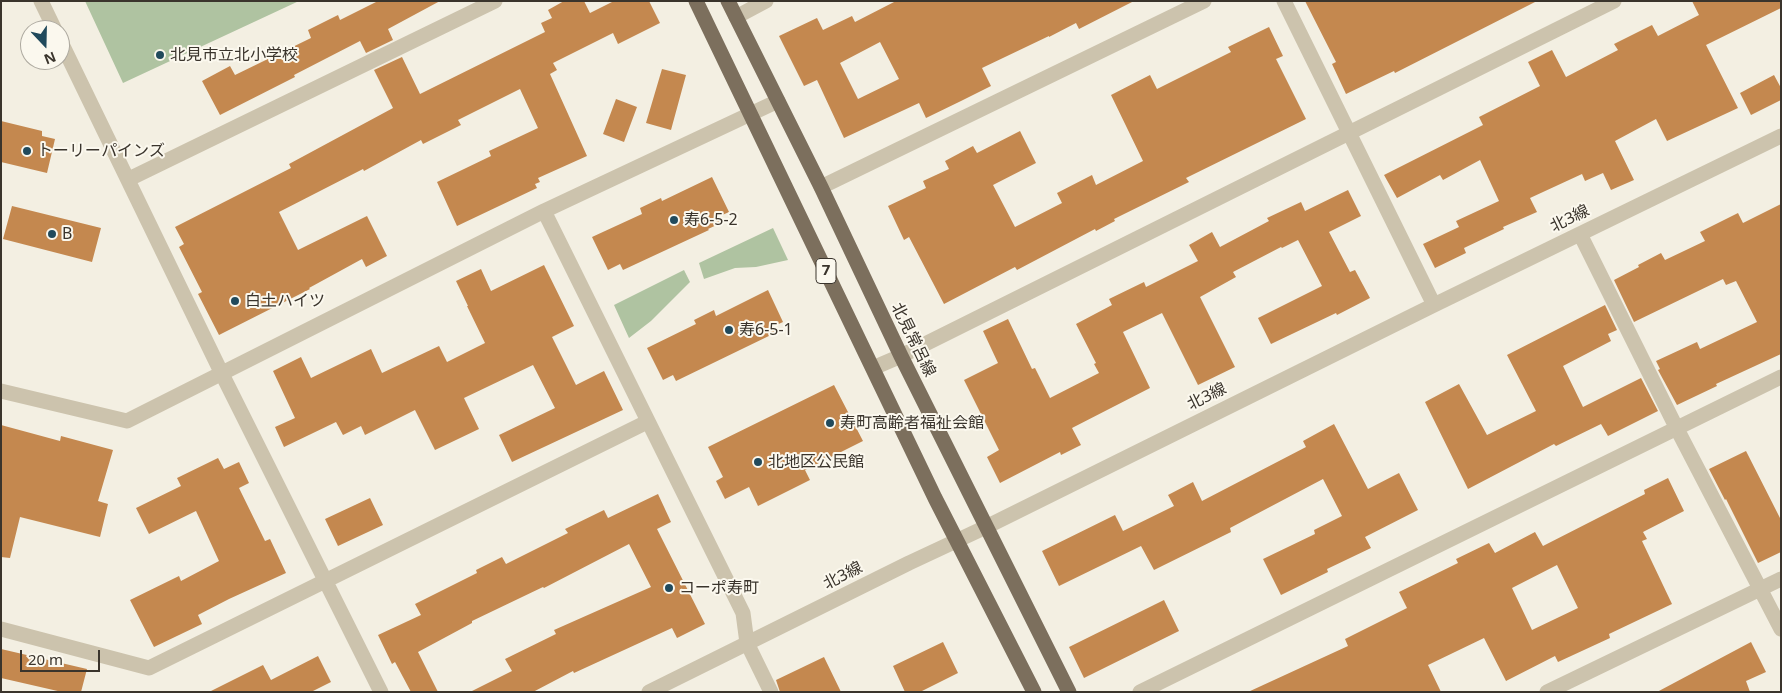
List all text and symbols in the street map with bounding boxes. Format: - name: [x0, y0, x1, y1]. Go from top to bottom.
- north arrow: [20, 20, 70, 70]
- place label: 北見市立北小学校: [170, 45, 298, 65]
- text: N: [41, 48, 59, 69]
- marker: 北見市立北小学校: [154, 49, 166, 61]
- place label: トーリーパインズ: [37, 141, 165, 161]
- marker: トーリーパインズ: [21, 145, 33, 157]
- street label: 北3線: [1547, 201, 1593, 237]
- place label: 寿6-5-2: [684, 210, 738, 230]
- marker: 寿6-5-2: [668, 214, 680, 226]
- place label: B: [62, 224, 72, 244]
- marker: B: [46, 228, 58, 240]
- road number: 7: [816, 258, 836, 284]
- place label: 白土ハイツ: [245, 291, 325, 311]
- marker: 白土ハイツ: [229, 295, 241, 307]
- street label: 北見常呂線: [887, 300, 939, 380]
- place label: 寿6-5-1: [739, 320, 793, 340]
- marker: 寿6-5-1: [723, 324, 735, 336]
- street label: 北3線: [1184, 379, 1230, 415]
- place label: 寿町高齢者福祉会館: [840, 413, 984, 433]
- marker: 寿町高齢者福祉会館: [824, 417, 836, 429]
- place label: 北地区公民館: [768, 452, 864, 472]
- marker: 北地区公民館: [752, 456, 764, 468]
- street label: 北3線: [820, 558, 866, 594]
- place label: コーポ寿町: [679, 578, 759, 598]
- marker: コーポ寿町: [663, 582, 675, 594]
- scale bar: [22, 640, 102, 672]
- text: 20 m: [28, 649, 63, 669]

